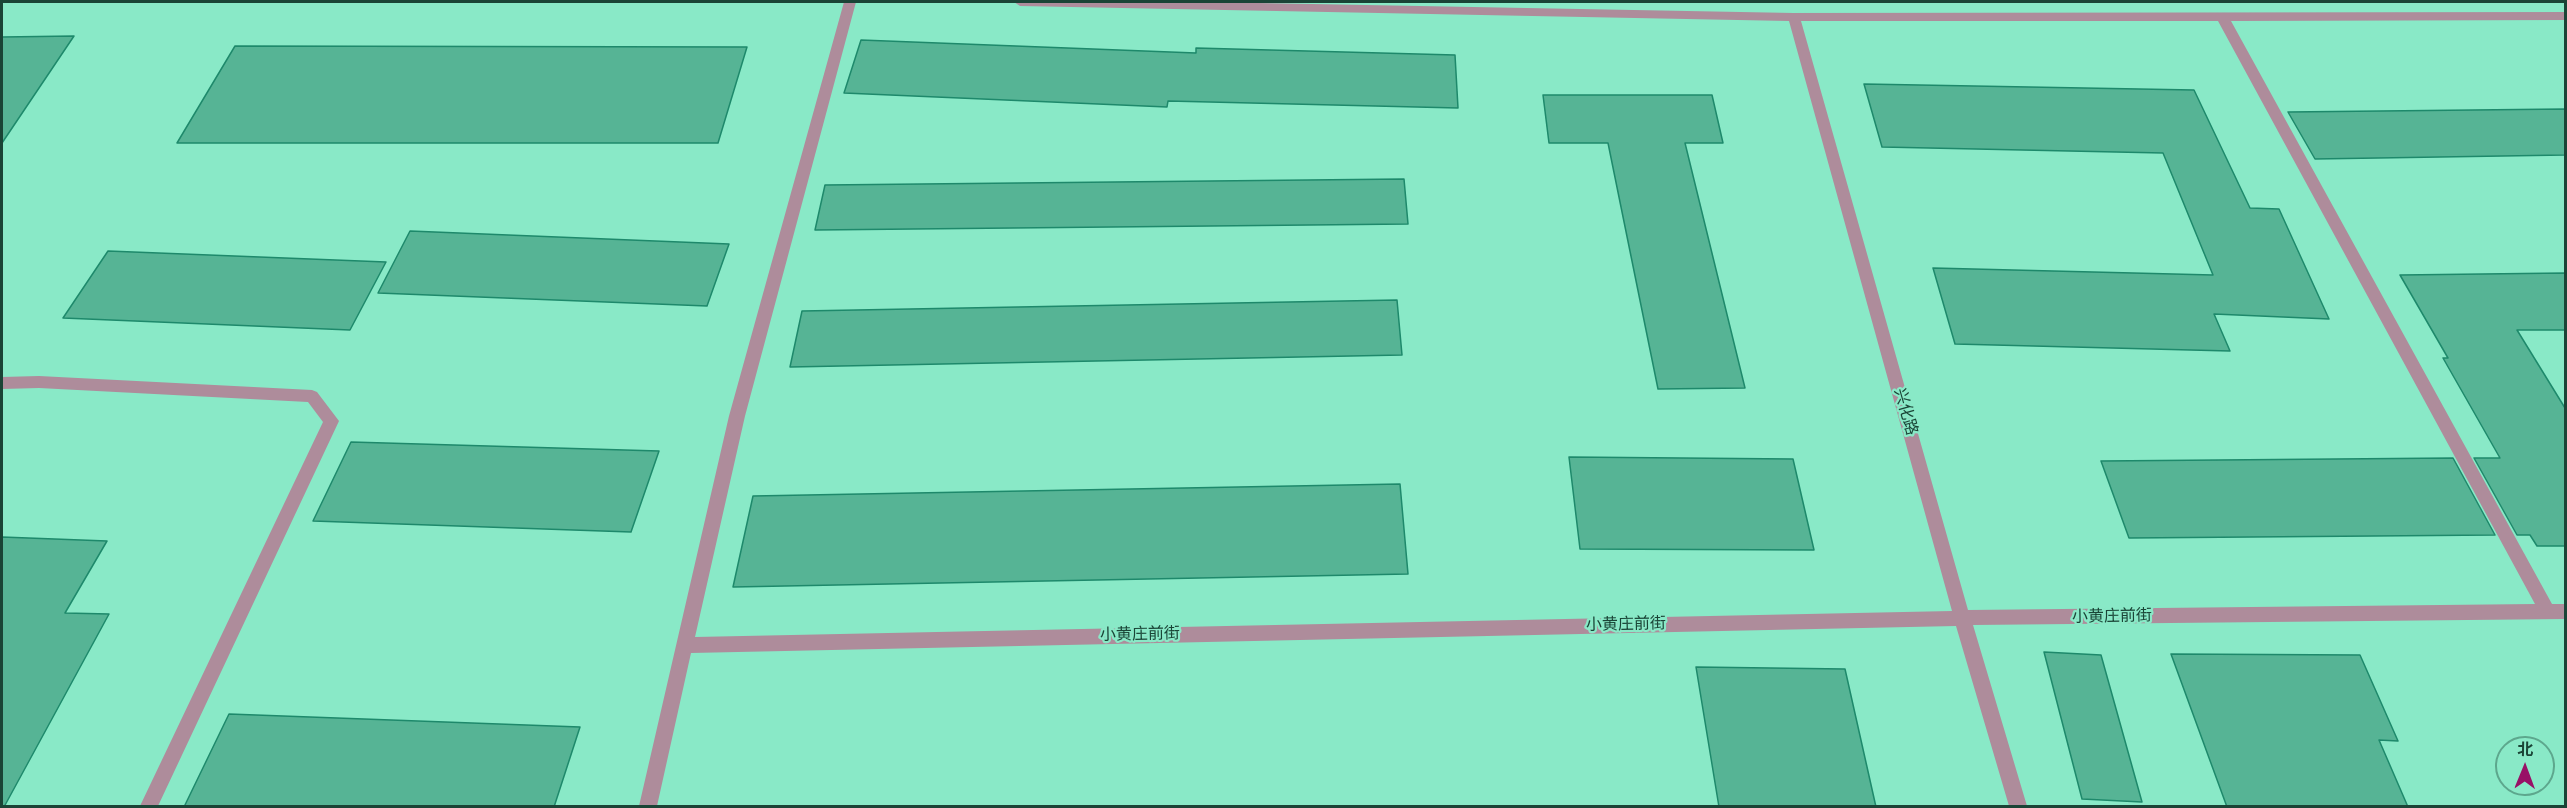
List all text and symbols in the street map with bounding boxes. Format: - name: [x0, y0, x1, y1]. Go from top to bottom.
- street label: 兴化路: [1889, 386, 1921, 438]
- street label: 小黄庄前街: [2072, 607, 2152, 627]
- street label: 小黄庄前街: [1586, 615, 1666, 635]
- street label: 小黄庄前街: [1100, 625, 1180, 645]
- north arrow: [2495, 736, 2555, 796]
- text: 北: [2517, 738, 2533, 761]

